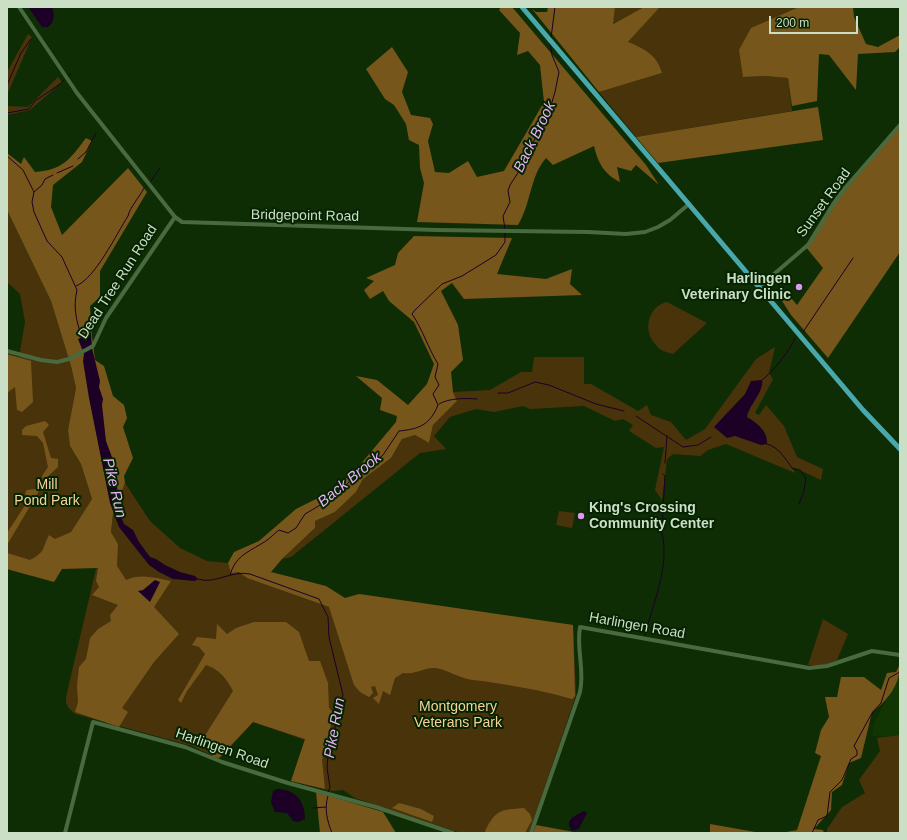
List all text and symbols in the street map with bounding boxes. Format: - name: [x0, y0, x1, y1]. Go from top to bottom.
- scale bar: [771, 8, 860, 34]
- text: 200 m: [776, 16, 809, 30]
- water label: Back Brook: [510, 99, 560, 175]
- street label: Sunset Road: [793, 165, 855, 241]
- street label: Bridgepoint Road: [251, 207, 359, 225]
- street label: Dead Tree Run Road: [75, 222, 161, 342]
- place label: Harlingen Veterinary Clinic: [681, 271, 791, 304]
- marker: Harlingen Veterinary Clinic: [794, 282, 804, 292]
- water label: Back Brook: [315, 449, 385, 511]
- water label: Pike Run: [98, 456, 130, 520]
- park label: Mill Pond Park: [14, 477, 80, 510]
- place label: King's Crossing Community Center: [589, 500, 714, 532]
- marker: King's Crossing Community Center: [576, 511, 586, 521]
- street label: Harlingen Road: [588, 609, 686, 643]
- water label: Pike Run: [321, 696, 349, 760]
- park label: Montgomery Veterans Park: [414, 699, 502, 732]
- street label: Harlingen Road: [173, 725, 271, 773]

